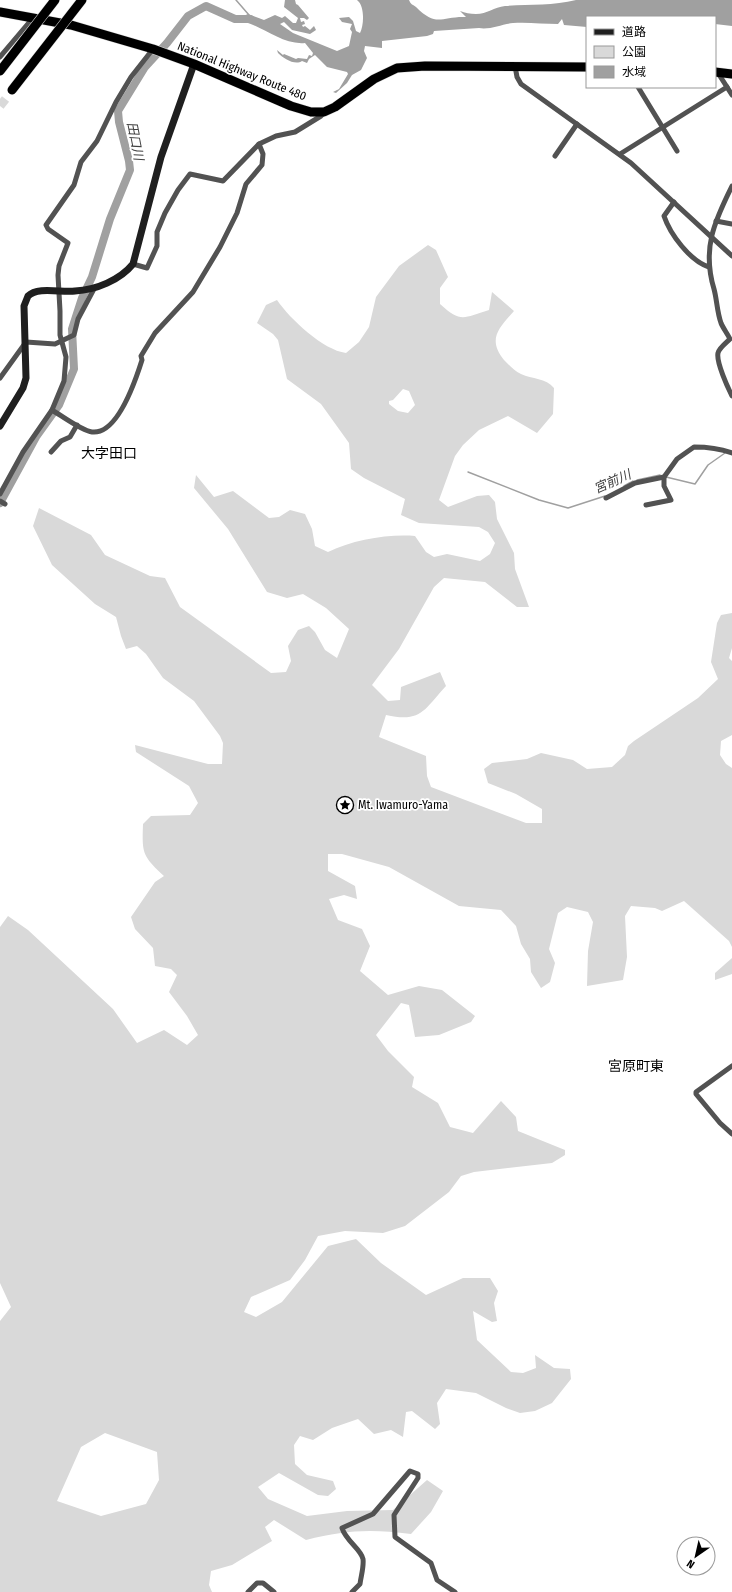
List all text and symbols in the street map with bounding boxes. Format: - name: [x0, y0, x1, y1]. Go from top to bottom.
- legend: [586, 16, 716, 88]
- text: 道路: [622, 25, 646, 39]
- street label: National Highway Route 480: [175, 39, 309, 103]
- text: 公園: [622, 45, 646, 59]
- text: 水域: [622, 65, 646, 79]
- water label: 田口川: [124, 121, 147, 164]
- district label: 大字田口: [81, 445, 137, 462]
- water label: 宮前川: [591, 466, 635, 496]
- place icon: Mt. Iwamuro-Yama: [335, 795, 355, 815]
- place label: Mt. Iwamuro-Yama: [358, 798, 448, 812]
- district label: 宮原町東: [608, 1058, 664, 1075]
- north arrow: [676, 1536, 716, 1576]
- text: N: [684, 1557, 697, 1571]

